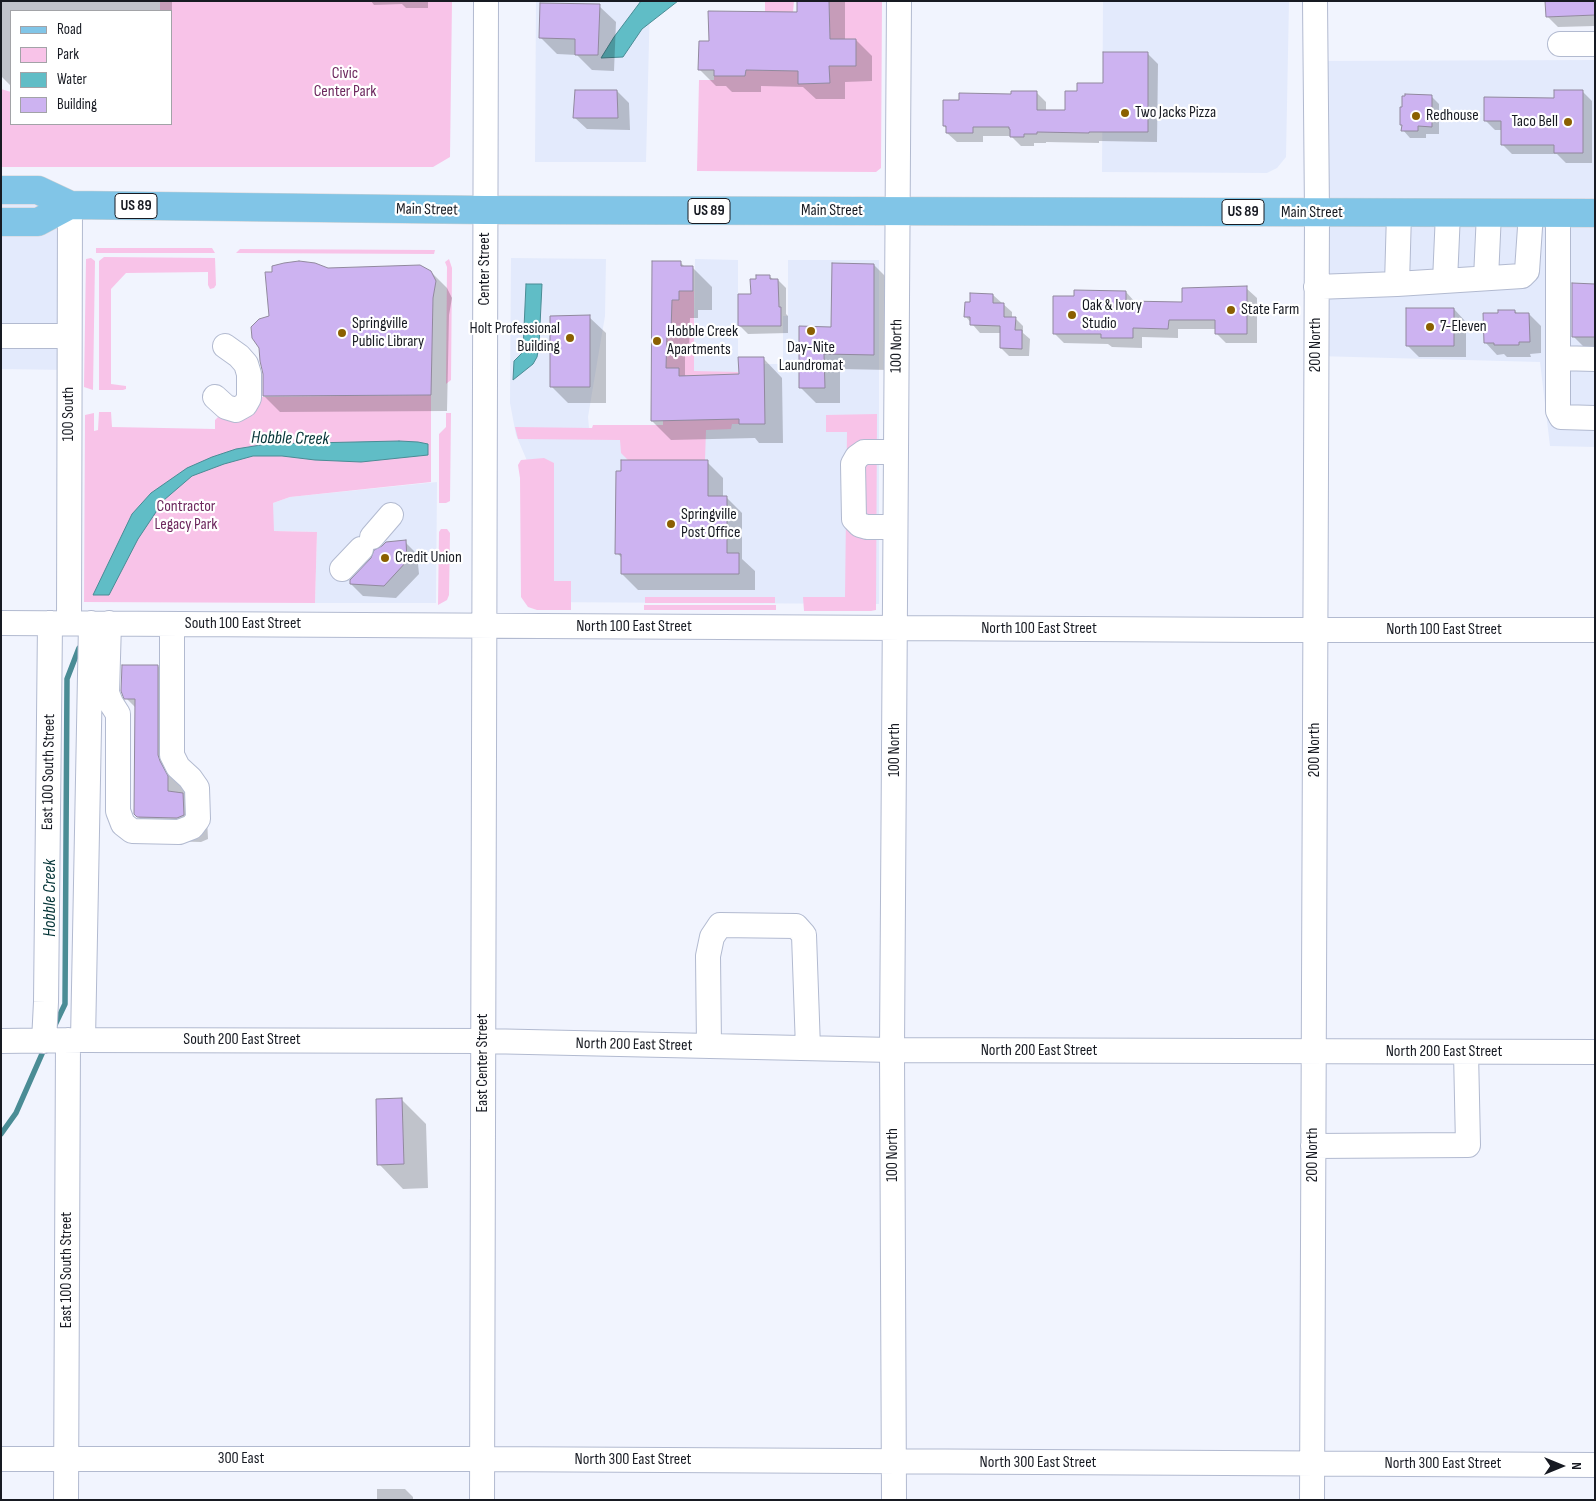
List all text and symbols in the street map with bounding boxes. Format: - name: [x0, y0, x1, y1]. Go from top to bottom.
- legend: [10, 10, 172, 125]
- text: Road: [57, 20, 82, 39]
- text: Park: [57, 45, 79, 64]
- park label: Civic Center Park: [314, 64, 376, 102]
- text: Water: [57, 70, 87, 89]
- text: Building: [57, 95, 97, 114]
- place label: Two Jacks Pizza: [1135, 103, 1216, 123]
- place label: Redhouse: [1426, 106, 1479, 126]
- marker: Two Jacks Pizza: [1119, 107, 1131, 119]
- marker: Redhouse: [1410, 110, 1422, 122]
- place label: Taco Bell: [1511, 112, 1558, 132]
- marker: Taco Bell: [1562, 116, 1574, 128]
- road number: US 89: [115, 194, 157, 218]
- road number: US 89: [688, 198, 730, 224]
- street label: Main Street: [396, 200, 458, 220]
- road number: US 89: [1222, 200, 1264, 224]
- street label: Main Street: [801, 201, 863, 221]
- street label: Main Street: [1281, 203, 1343, 223]
- street label: Center Street: [475, 232, 495, 306]
- place label: Oak & Ivory Studio: [1082, 296, 1142, 334]
- place label: State Farm: [1241, 300, 1299, 320]
- marker: State Farm: [1225, 304, 1237, 316]
- marker: Oak & Ivory Studio: [1066, 309, 1078, 321]
- place label: Springville Public Library: [352, 314, 424, 352]
- place label: 7-Eleven: [1440, 317, 1487, 337]
- street label: 200 North: [1306, 318, 1326, 372]
- place label: Holt Professional Building: [470, 319, 560, 357]
- street label: 100 North: [887, 319, 907, 373]
- marker: 7-Eleven: [1424, 321, 1436, 333]
- place label: Hobble Creek Apartments: [667, 322, 738, 360]
- marker: Day-Nite Laundromat: [805, 325, 817, 337]
- marker: Springville Public Library: [336, 327, 348, 339]
- marker: Holt Professional Building: [564, 332, 576, 344]
- marker: Hobble Creek Apartments: [651, 335, 663, 347]
- place label: Day-Nite Laundromat: [779, 338, 843, 376]
- street label: 100 South: [59, 387, 79, 441]
- water label: Hobble Creek: [251, 428, 329, 450]
- park label: Contractor Legacy Park: [155, 497, 217, 535]
- place label: Springville Post Office: [681, 505, 740, 543]
- marker: Springville Post Office: [665, 518, 677, 530]
- place label: Credit Union: [395, 548, 462, 568]
- marker: Credit Union: [379, 552, 391, 564]
- street label: South 100 East Street: [185, 614, 301, 634]
- street label: North 100 East Street: [576, 617, 692, 637]
- street label: North 100 East Street: [981, 619, 1097, 639]
- street label: North 100 East Street: [1386, 620, 1502, 640]
- street label: East 100 South Street: [38, 714, 60, 830]
- street label: 100 North: [885, 723, 905, 777]
- street label: 200 North: [1305, 723, 1325, 777]
- water label: Hobble Creek: [39, 859, 61, 937]
- street label: East Center Street: [473, 1014, 493, 1112]
- street label: South 200 East Street: [183, 1030, 301, 1050]
- street label: North 200 East Street: [575, 1034, 693, 1056]
- street label: North 200 East Street: [981, 1041, 1097, 1061]
- street label: North 200 East Street: [1386, 1042, 1502, 1062]
- street label: 100 North: [883, 1128, 903, 1182]
- street label: 200 North: [1303, 1128, 1323, 1182]
- street label: East 100 South Street: [57, 1212, 77, 1328]
- north arrow: [1536, 1441, 1586, 1491]
- street label: 300 East: [218, 1449, 264, 1469]
- street label: North 300 East Street: [575, 1450, 691, 1470]
- street label: North 300 East Street: [980, 1453, 1096, 1473]
- street label: North 300 East Street: [1385, 1454, 1501, 1474]
- text: N: [1568, 1462, 1585, 1470]

